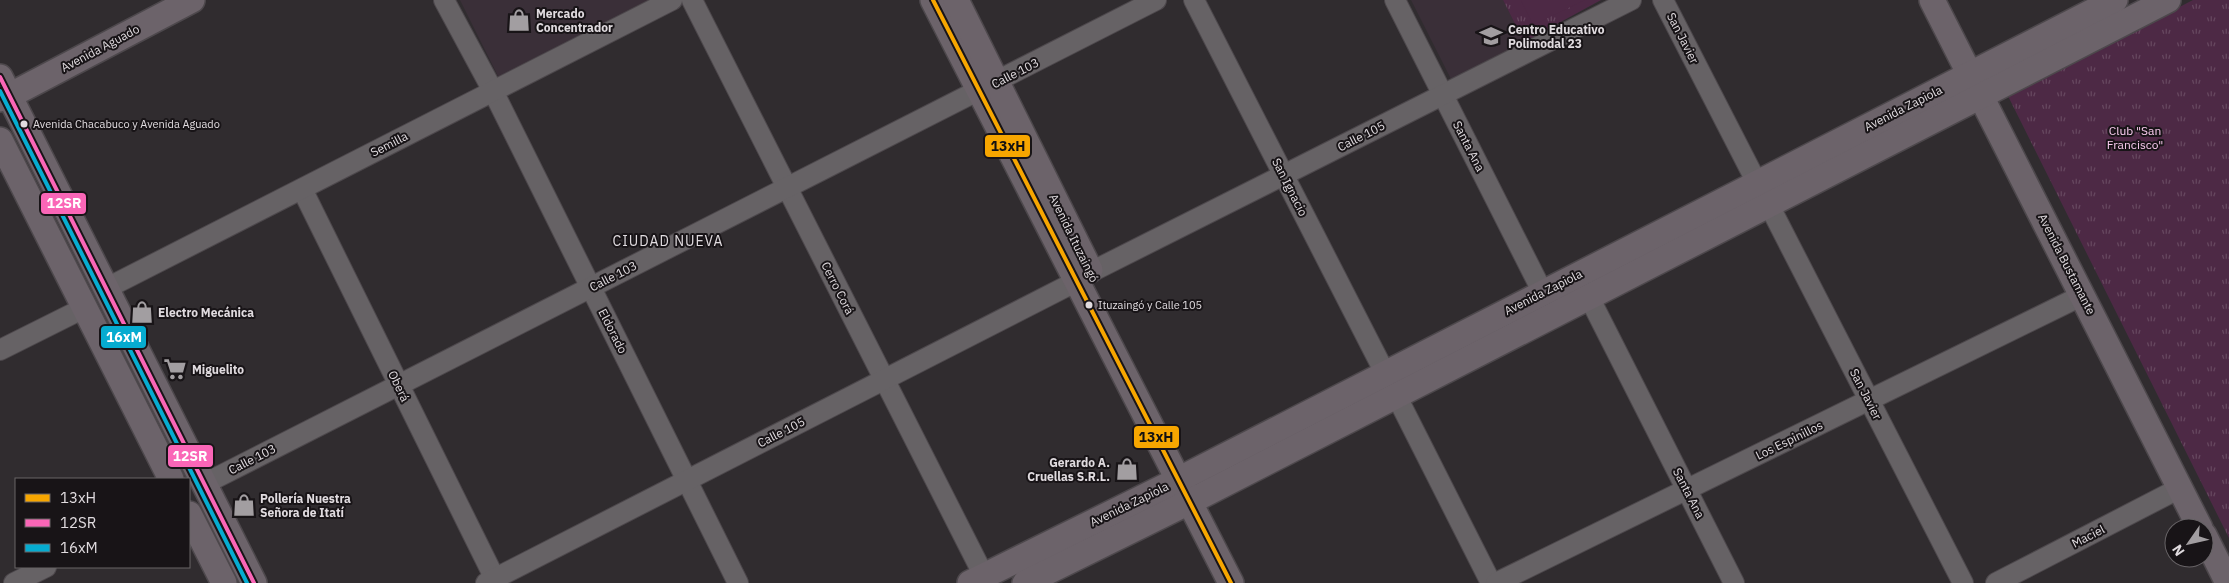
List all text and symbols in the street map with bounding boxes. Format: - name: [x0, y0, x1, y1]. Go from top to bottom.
- place label: Mercado Concentrador: [536, 6, 613, 35]
- shop icon: Mercado Concentrador: [506, 7, 532, 33]
- street label: San Javier: [1664, 10, 1703, 67]
- street label: Avenida Aguado: [58, 21, 142, 75]
- place label: Centro Educativo Polimodal 23: [1508, 22, 1605, 51]
- school or university icon: Centro Educativo Polimodal 23: [1478, 23, 1504, 49]
- street label: Calle 103: [989, 55, 1041, 91]
- street label: Avenida Zapiola: [1861, 82, 1945, 134]
- place label: Avenida Chacabuco y Avenida Aguado: [33, 117, 220, 131]
- street label: Calle 105: [1335, 118, 1387, 154]
- street label: Santa Ana: [1450, 118, 1488, 174]
- marker: Avenida Chacabuco y Avenida Aguado: [19, 119, 29, 129]
- park label: Club "San Francisco": [2107, 123, 2163, 152]
- street label: Semilla: [368, 128, 411, 160]
- line badge: 13xH: [984, 134, 1031, 158]
- text: 13xH: [991, 137, 1025, 155]
- street label: San Ignacio: [1269, 155, 1311, 219]
- street label: Avenida Ituzaingó: [1046, 191, 1102, 285]
- line badge: 12SR: [40, 192, 87, 215]
- text: 12SR: [47, 194, 81, 212]
- street label: Avenida Bustamante: [2035, 211, 2099, 317]
- district label: CIUDAD NUEVA: [612, 232, 724, 250]
- street label: Calle 103: [587, 258, 639, 294]
- street label: Cerro Corá: [818, 259, 858, 317]
- street label: Avenida Zapiola: [1501, 266, 1585, 318]
- place label: Ituzaingó y Calle 105: [1098, 298, 1202, 312]
- shop icon: Electro Mecánica: [129, 299, 155, 325]
- marker: Ituzaingó y Calle 105: [1084, 300, 1094, 310]
- place label: Electro Mecánica: [158, 305, 254, 320]
- street label: Eldorado: [595, 306, 631, 356]
- line badge: 16xM: [100, 325, 147, 349]
- text: 16xM: [106, 328, 142, 346]
- supermarket icon: Miguelito: [162, 356, 188, 382]
- place label: Miguelito: [192, 362, 244, 377]
- street label: San Javier: [1847, 366, 1886, 423]
- street label: Oberá: [385, 368, 413, 405]
- street label: Calle 105: [755, 414, 807, 450]
- street label: Los Espinillos: [1753, 417, 1825, 463]
- line badge: 13xH: [1133, 425, 1180, 449]
- text: 13xH: [1139, 428, 1173, 446]
- street label: Calle 103: [226, 441, 278, 477]
- line badge: 12SR: [167, 444, 214, 468]
- text: 12SR: [173, 447, 207, 465]
- place label: Gerardo A. Cruellas S.R.L.: [1027, 455, 1110, 484]
- shop icon: Gerardo A. Cruellas S.R.L.: [1114, 456, 1140, 482]
- street label: Santa Ana: [1670, 465, 1708, 521]
- legend: [15, 478, 190, 568]
- street label: Avenida Zapiola: [1087, 478, 1171, 530]
- text: 13xH: [60, 488, 96, 507]
- place label: Pollería Nuestra Señora de Itatí: [260, 491, 351, 520]
- shop icon: Pollería Nuestra Señora de Itatí: [231, 492, 257, 518]
- text: 12SR: [60, 513, 96, 532]
- north arrow: [2164, 518, 2214, 568]
- street label: Maciel: [2069, 521, 2107, 551]
- text: 16xM: [60, 538, 98, 557]
- text: N: [2168, 541, 2189, 560]

